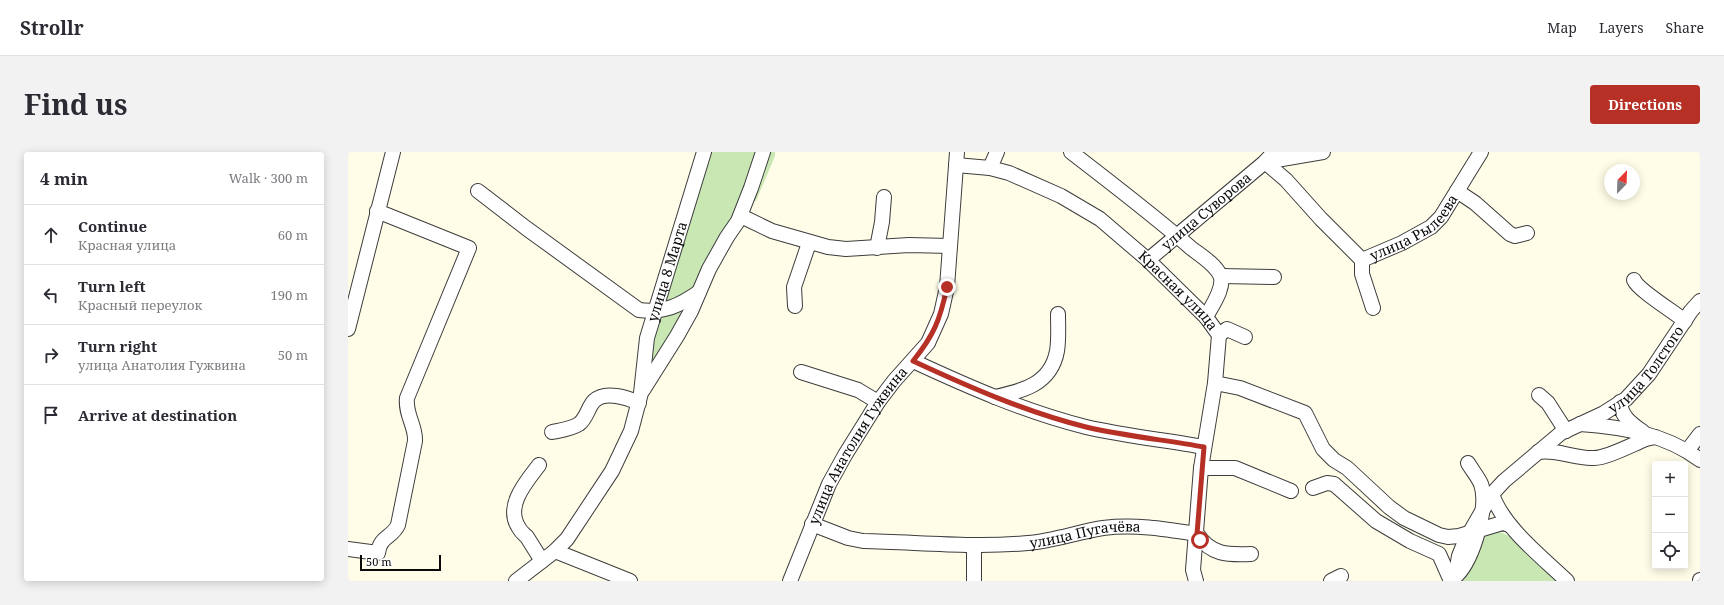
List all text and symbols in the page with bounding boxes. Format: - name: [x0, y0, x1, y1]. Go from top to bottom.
- text: Strollr: [20, 15, 84, 41]
- text: Map: [1547, 18, 1577, 37]
- text: Layers: [1599, 18, 1644, 37]
- text: Share: [1666, 18, 1704, 37]
- text: Find us: [24, 85, 128, 123]
- button: Directions: [1590, 85, 1700, 124]
- north arrow: [1604, 164, 1640, 200]
- text: 4 min: [40, 167, 88, 190]
- street label: улица Суворова: [1157, 168, 1255, 254]
- text: Walk · 300 m: [229, 169, 308, 187]
- street label: улица Рылеева: [1367, 191, 1462, 265]
- text: Continue: [78, 216, 147, 236]
- street label: улица 8 Марта: [643, 219, 691, 324]
- icon: ahead: [40, 224, 62, 246]
- text: 60 m: [278, 226, 308, 244]
- text: Красная улица: [78, 236, 176, 254]
- street label: Красная улица: [1135, 246, 1223, 334]
- text: Turn left: [78, 276, 146, 296]
- route end: [938, 278, 956, 296]
- icon: left: [40, 284, 62, 306]
- text: 190 m: [271, 286, 308, 304]
- text: Красный переулок: [78, 296, 202, 314]
- street label: улица Толстого: [1604, 322, 1688, 417]
- text: Turn right: [78, 336, 157, 356]
- icon: right: [40, 344, 62, 366]
- text: 50 m: [278, 346, 308, 364]
- text: улица Анатолия Гужвина: [78, 356, 246, 374]
- street label: улица Анатолия Гужвина: [804, 362, 911, 527]
- icon: arrive: [40, 404, 62, 426]
- text: Arrive at destination: [78, 405, 237, 425]
- map controls: [1652, 461, 1688, 569]
- button: +: [1652, 461, 1688, 497]
- button: −: [1652, 497, 1688, 533]
- street label: улица Пугачёва: [1028, 517, 1141, 552]
- route start: [1191, 531, 1209, 549]
- button: locate: [1652, 533, 1688, 569]
- scale bar: [360, 553, 441, 572]
- text: 50 m: [366, 554, 392, 569]

